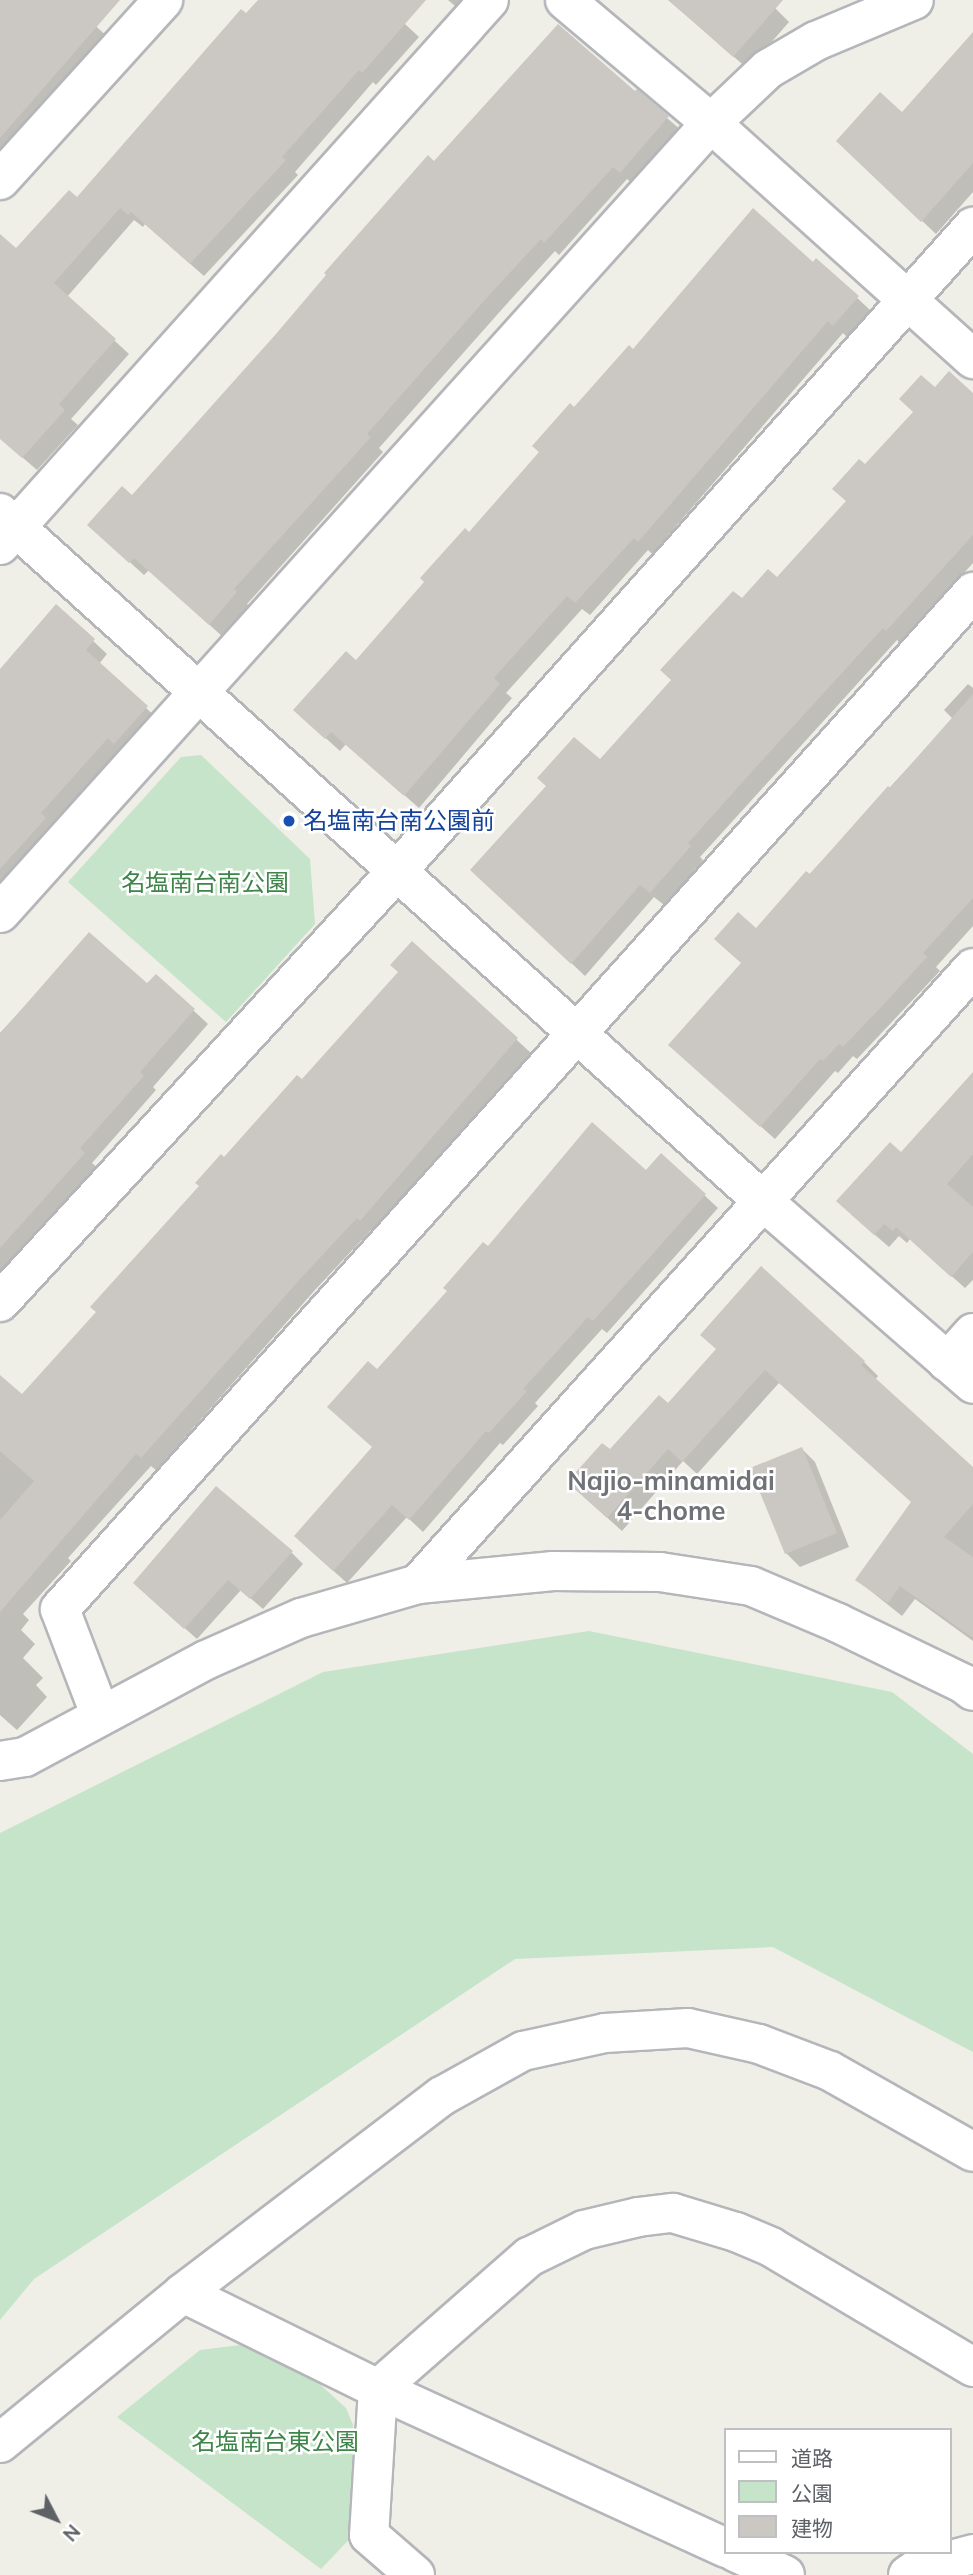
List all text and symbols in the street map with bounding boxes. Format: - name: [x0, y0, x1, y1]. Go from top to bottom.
- place label: 名塩南台南公園前: [303, 807, 495, 835]
- marker: 名塩南台南公園前: [281, 813, 297, 829]
- park label: 名塩南台南公園: [121, 869, 289, 897]
- district label: Najio-minamidai 4-chome: [567, 1465, 775, 1526]
- park label: 名塩南台東公園: [191, 2428, 359, 2456]
- legend: [724, 2428, 952, 2554]
- text: 道路: [791, 2445, 833, 2471]
- text: 公園: [791, 2480, 833, 2506]
- north arrow: [21, 2484, 91, 2554]
- text: 建物: [791, 2515, 833, 2541]
- text: N: [58, 2520, 85, 2546]

